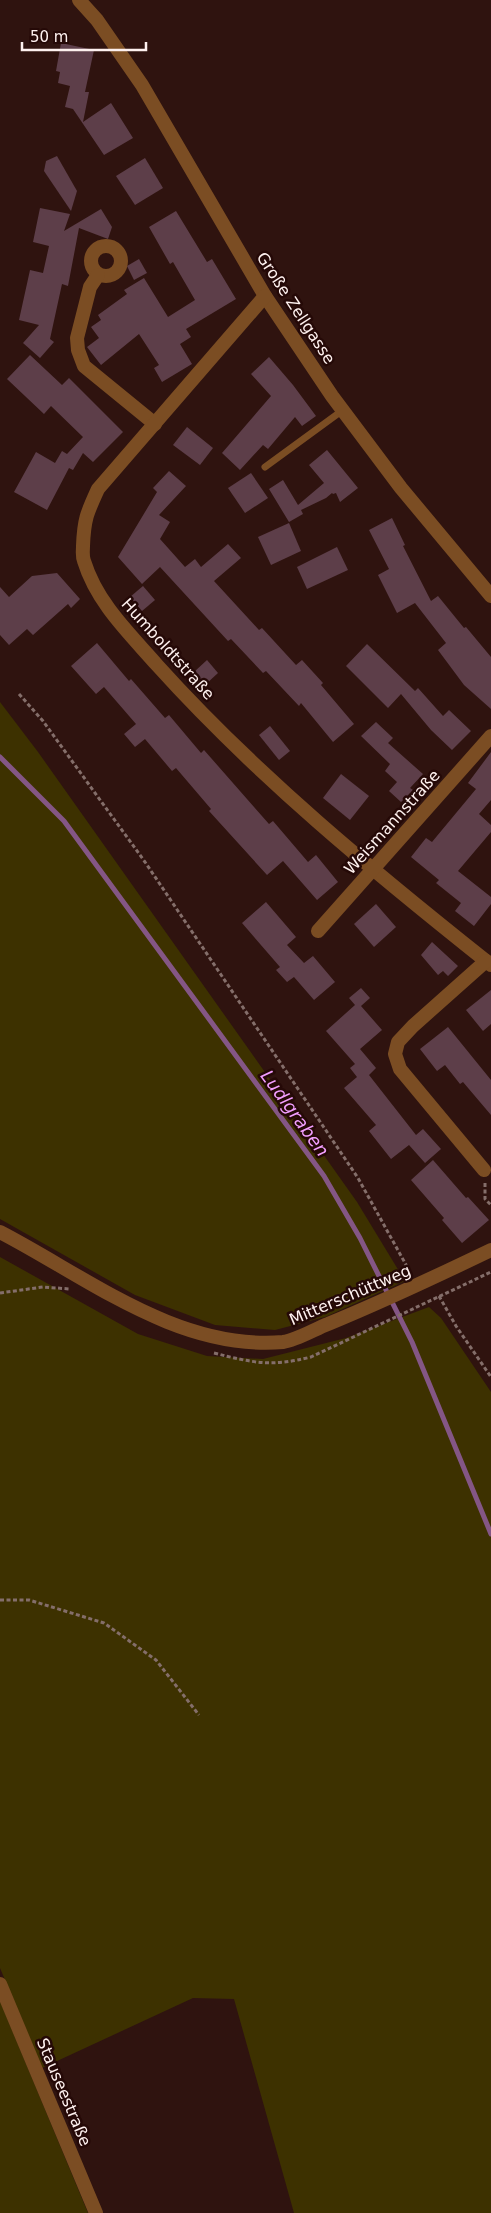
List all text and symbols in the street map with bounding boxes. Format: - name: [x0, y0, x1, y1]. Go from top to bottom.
- scale bar: [22, 20, 146, 52]
- text: 50 m: [30, 28, 68, 46]
- street label: Große Zellgasse: [253, 248, 339, 368]
- street label: Humboldtstraße: [118, 595, 218, 703]
- street label: Weismannstraße: [340, 766, 444, 878]
- water label: Ludlgraben: [257, 1066, 333, 1160]
- street label: Mitterschüttweg: [286, 1261, 414, 1329]
- street label: Stauseestraße: [33, 2035, 95, 2149]

